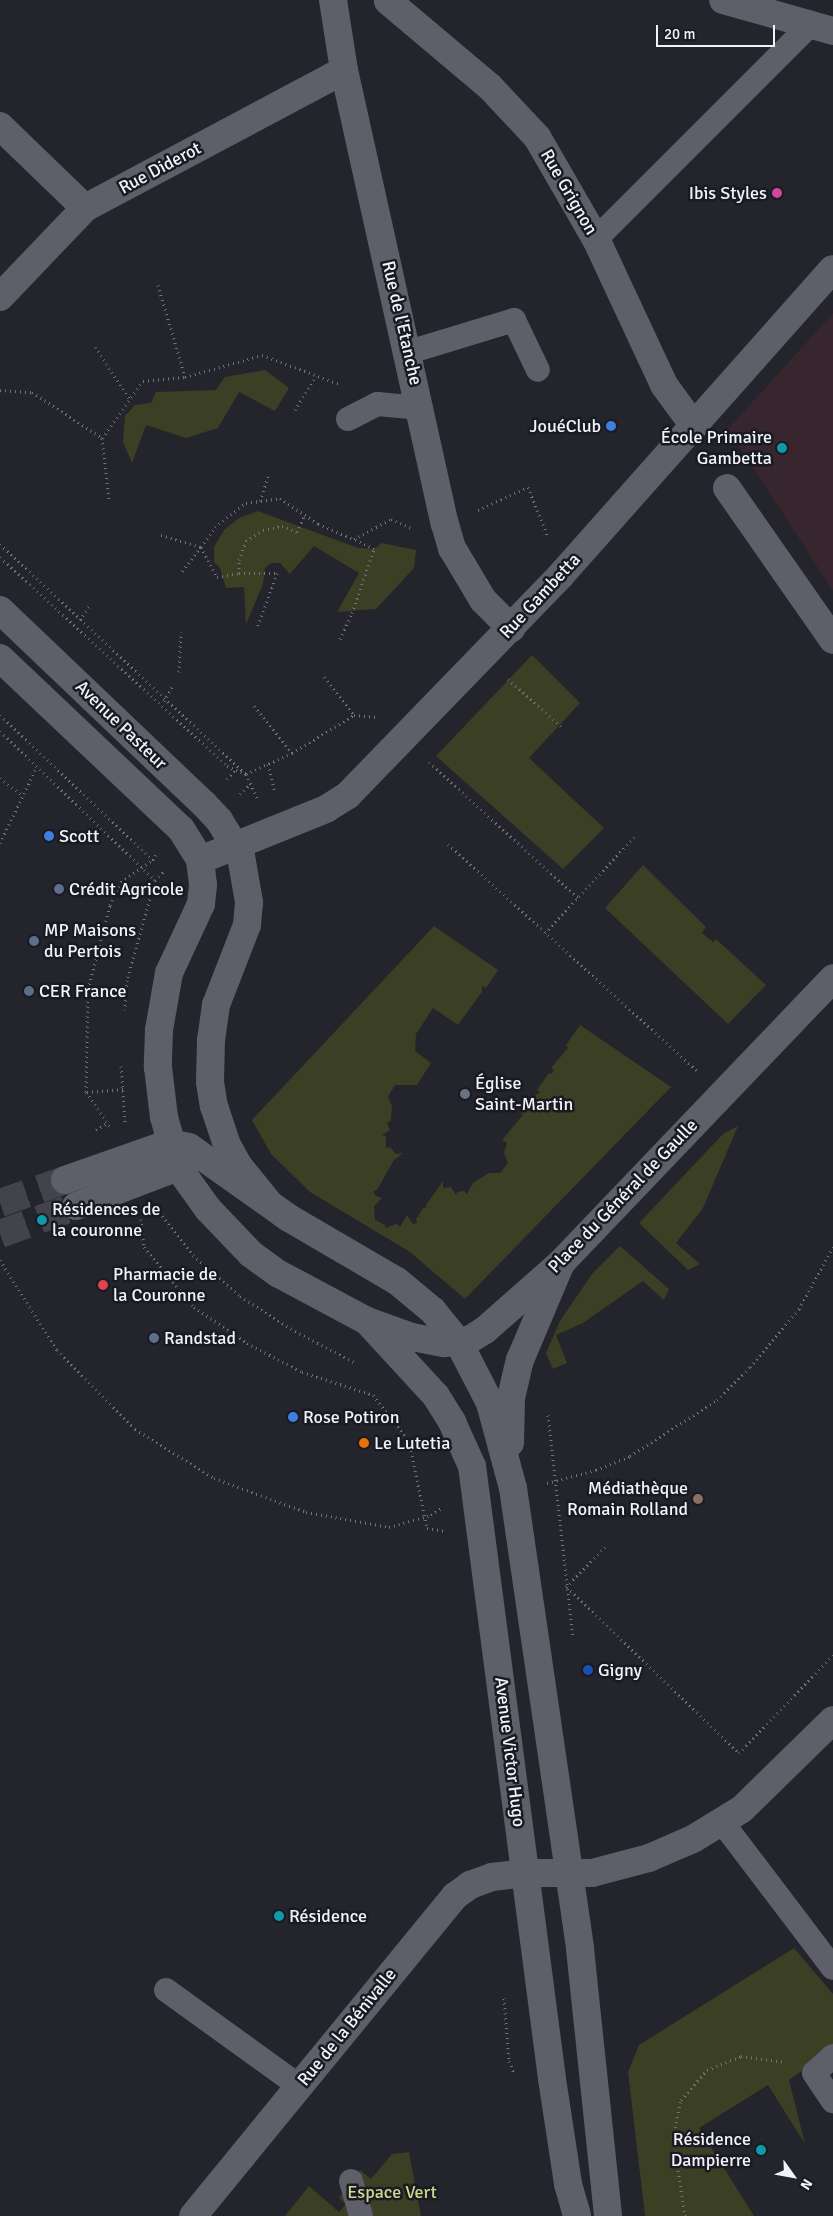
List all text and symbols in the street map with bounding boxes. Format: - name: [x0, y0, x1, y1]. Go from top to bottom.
- scale bar: [658, 15, 777, 47]
- text: 20 m: [664, 25, 695, 43]
- street label: Rue Diderot: [115, 137, 205, 199]
- street label: Rue Grignon: [536, 145, 602, 239]
- place label: Ibis Styles: [689, 182, 767, 204]
- marker: Ibis Styles: [771, 187, 783, 199]
- street label: Rue de l'Etanche: [377, 259, 427, 387]
- place label: JouéClub: [529, 415, 601, 437]
- marker: JouéClub: [605, 420, 617, 432]
- place label: École Primaire Gambetta: [661, 427, 772, 469]
- marker: École Primaire Gambetta: [776, 442, 788, 454]
- street label: Rue Gambetta: [495, 549, 585, 643]
- street label: Avenue Pasteur: [71, 676, 171, 774]
- place label: Scott: [59, 825, 99, 847]
- marker: Scott: [43, 830, 55, 842]
- place label: Crédit Agricole: [69, 878, 184, 900]
- marker: Crédit Agricole: [53, 883, 65, 895]
- place label: MP Maisons du Pertois: [44, 920, 136, 962]
- marker: MP Maisons du Pertois: [28, 935, 40, 947]
- place label: CER France: [39, 980, 127, 1002]
- marker: CER France: [23, 985, 35, 997]
- place label: Église Saint-Martin: [475, 1073, 573, 1116]
- marker: Église Saint-Martin: [459, 1088, 471, 1100]
- street label: Place du Général de Gaulle: [544, 1114, 702, 1278]
- place label: Résidences de la couronne: [52, 1199, 161, 1242]
- marker: Résidences de la couronne: [36, 1214, 48, 1226]
- place label: Pharmacie de la Couronne: [113, 1264, 217, 1306]
- marker: Pharmacie de la Couronne: [97, 1279, 109, 1291]
- place label: Randstad: [164, 1327, 236, 1349]
- marker: Randstad: [148, 1332, 160, 1344]
- place label: Rose Potiron: [303, 1406, 399, 1428]
- marker: Rose Potiron: [287, 1411, 299, 1423]
- place label: Le Lutetia: [374, 1432, 450, 1454]
- marker: Le Lutetia: [358, 1437, 370, 1449]
- place label: Médiathèque Romain Rolland: [567, 1478, 688, 1520]
- marker: Médiathèque Romain Rolland: [692, 1493, 704, 1505]
- place label: Gigny: [598, 1659, 642, 1681]
- marker: Gigny: [582, 1664, 594, 1676]
- street label: Avenue Victor Hugo: [490, 1676, 530, 1828]
- place label: Résidence: [289, 1905, 367, 1927]
- marker: Résidence: [273, 1910, 285, 1922]
- street label: Rue de la Bénivalle: [293, 1964, 401, 2090]
- place label: Résidence Dampierre: [671, 2129, 751, 2172]
- marker: Résidence Dampierre: [755, 2144, 767, 2156]
- north arrow: [768, 2151, 818, 2201]
- text: N: [796, 2176, 816, 2193]
- park label: Espace Vert: [347, 2181, 437, 2203]

